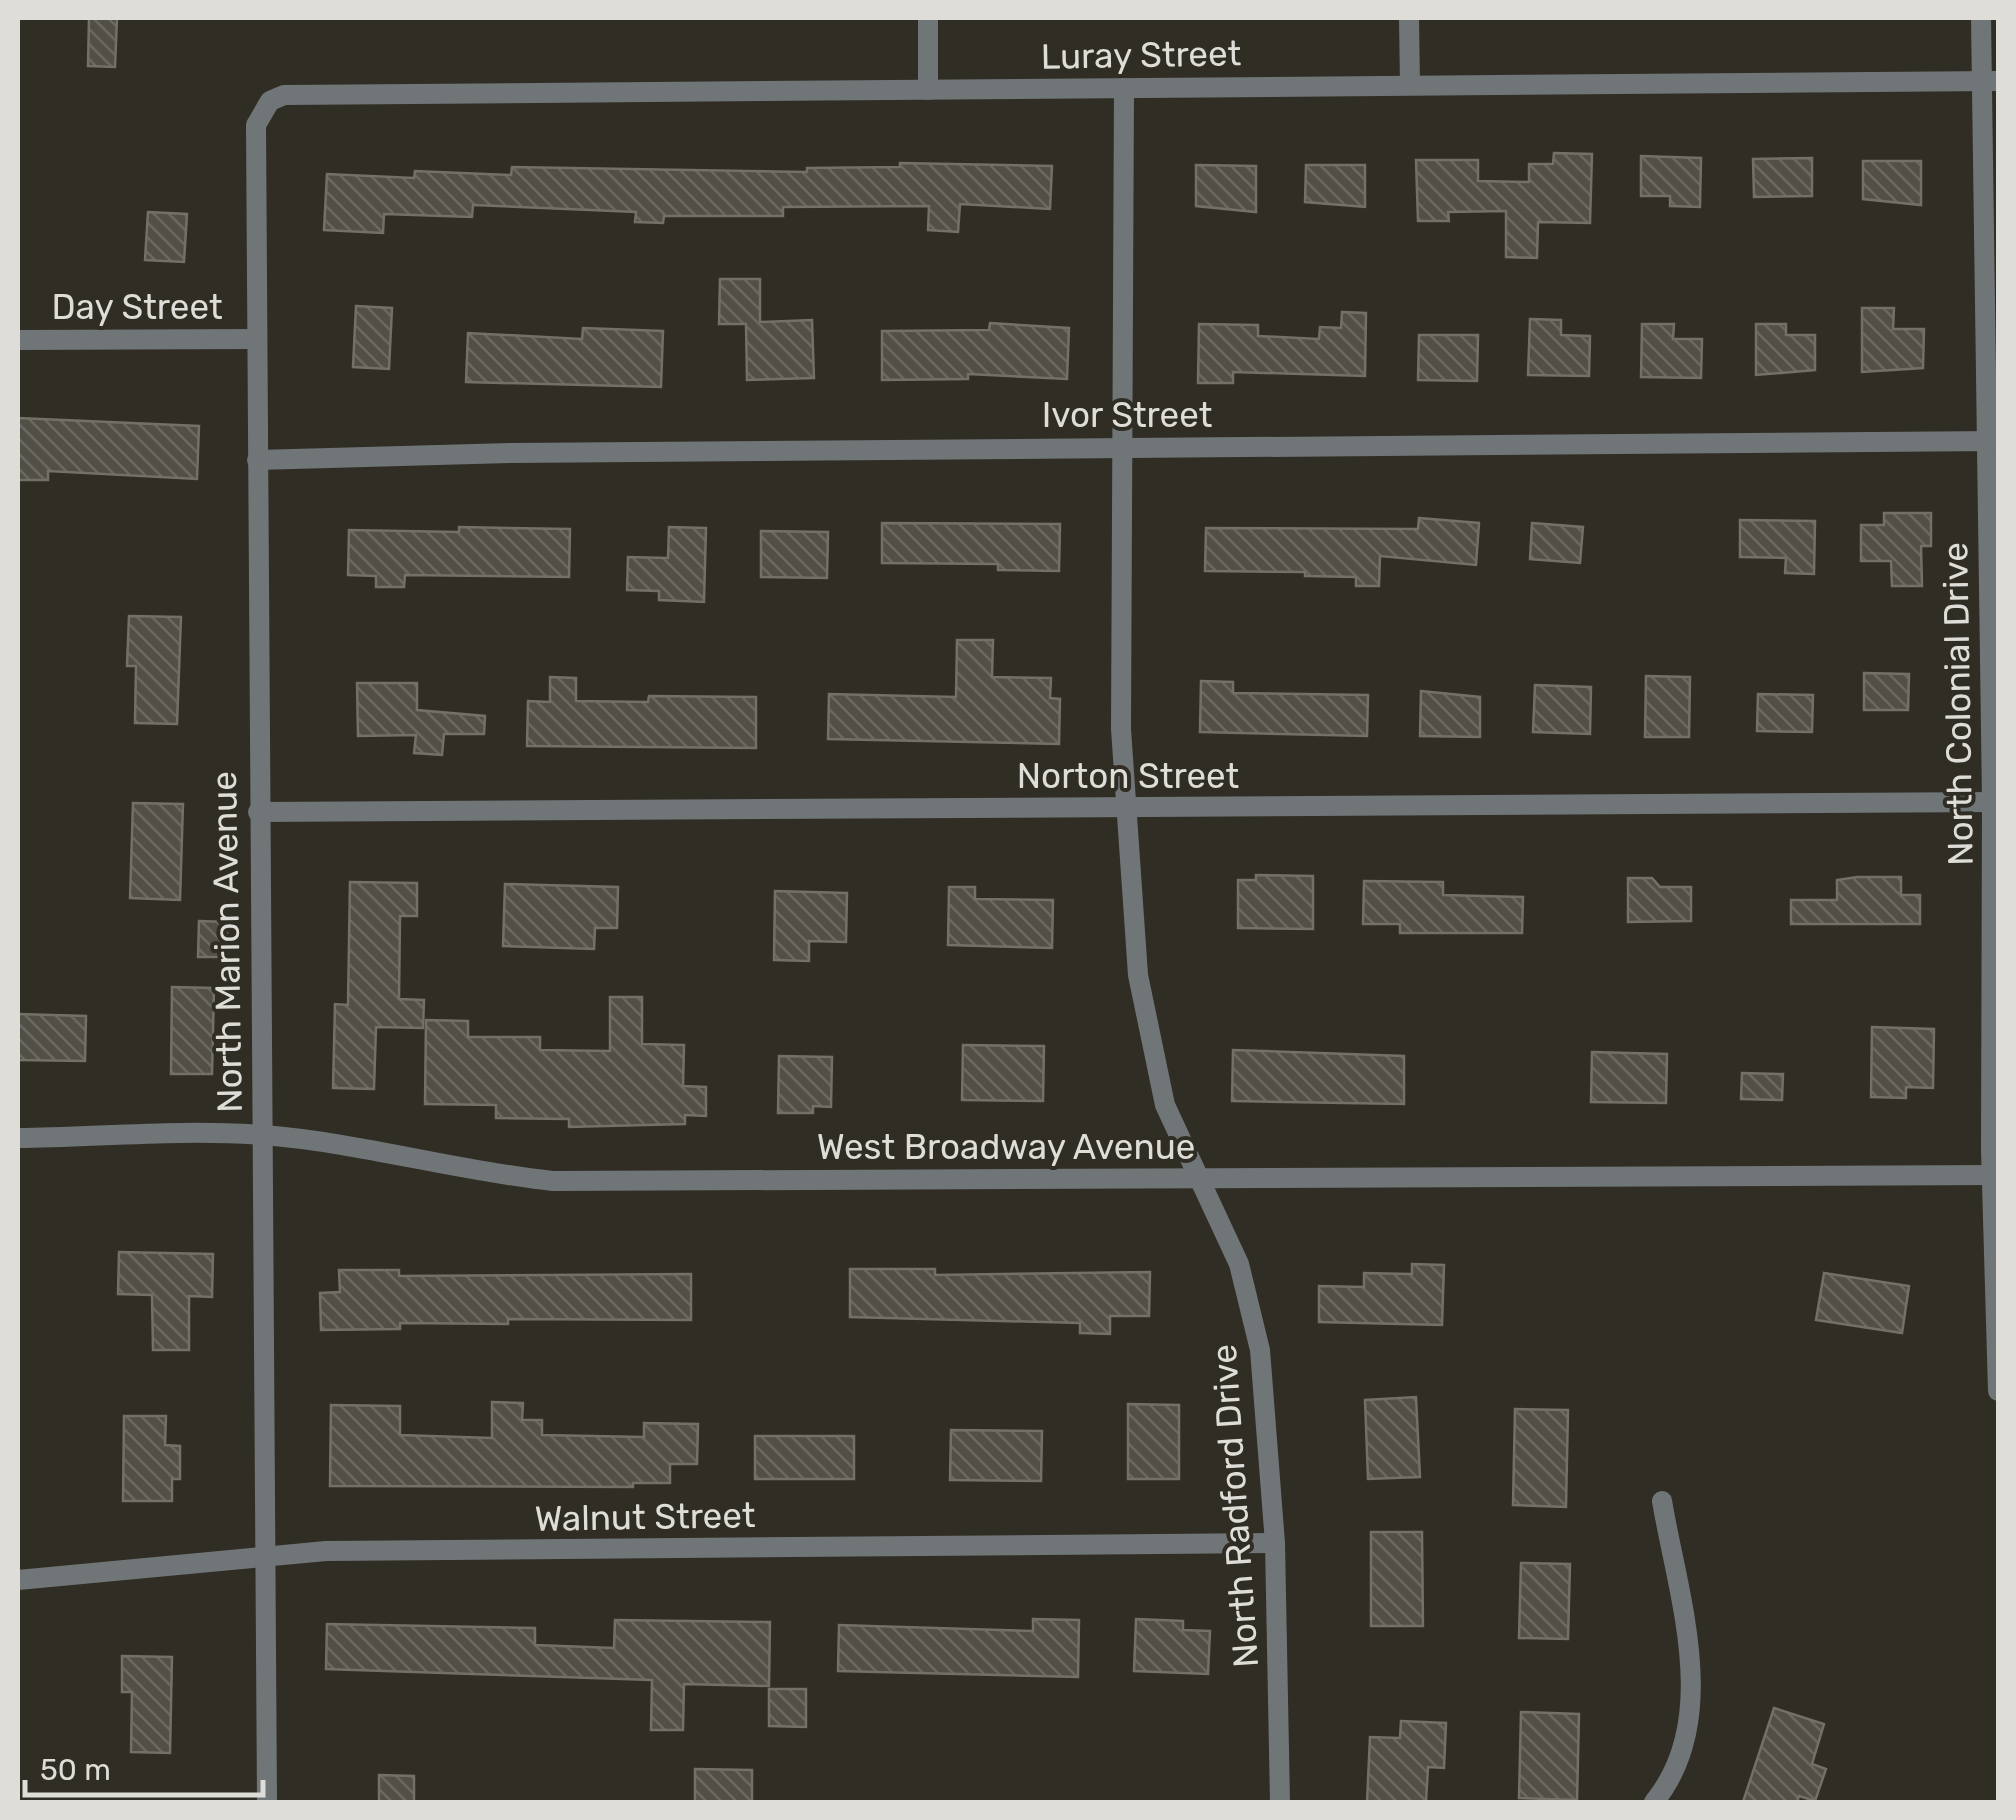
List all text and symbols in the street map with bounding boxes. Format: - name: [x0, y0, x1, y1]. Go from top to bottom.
- street label: Luray Street: [1041, 32, 1241, 78]
- street label: Day Street: [51, 286, 223, 328]
- street label: Ivor Street: [1042, 394, 1212, 436]
- street label: North Colonial Drive: [1934, 542, 1982, 866]
- street label: Norton Street: [1017, 755, 1239, 797]
- street label: North Marion Avenue: [203, 771, 251, 1113]
- street label: West Broadway Avenue: [817, 1126, 1195, 1168]
- street label: North Radford Drive: [1203, 1343, 1267, 1669]
- street label: Walnut Street: [534, 1494, 756, 1540]
- scale bar: [25, 1735, 262, 1797]
- text: 50 m: [40, 1752, 111, 1788]

